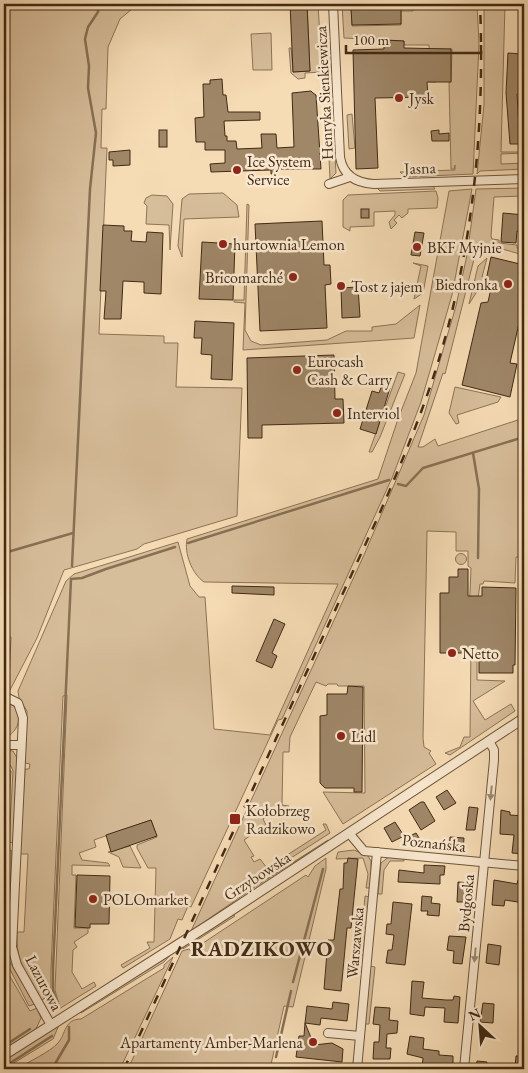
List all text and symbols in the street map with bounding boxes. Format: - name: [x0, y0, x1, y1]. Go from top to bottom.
- scale bar: [346, 22, 480, 54]
- street label: Henryka Sienkiewicza: [310, 25, 338, 161]
- text: 100 m: [353, 30, 390, 49]
- place label: Jysk: [407, 88, 435, 109]
- marker: Jysk: [393, 92, 405, 104]
- place label: Ice System Service: [247, 151, 312, 190]
- street label: Jasna: [402, 157, 437, 179]
- marker: Ice System Service: [231, 164, 243, 176]
- place label: hurtownia Lemon: [233, 234, 346, 255]
- place label: BKF Myjnie: [427, 237, 502, 258]
- marker: hurtownia Lemon: [217, 238, 229, 250]
- marker: BKF Myjnie: [411, 241, 423, 253]
- place label: Bricomarché: [205, 267, 283, 288]
- marker: Bricomarché: [287, 271, 299, 283]
- place label: Biedronka: [435, 274, 499, 295]
- place label: Tost z jajem: [351, 276, 423, 297]
- marker: Biedronka: [502, 278, 514, 290]
- marker: Tost z jajem: [335, 280, 347, 292]
- place label: Eurocash Cash & Carry: [307, 351, 393, 390]
- marker: Eurocash Cash & Carry: [291, 364, 303, 376]
- place label: Interviol: [347, 403, 400, 424]
- marker: Interviol: [331, 407, 343, 419]
- place label: Netto: [462, 643, 499, 664]
- marker: Netto: [446, 647, 458, 659]
- place label: Lidl: [351, 726, 376, 747]
- marker: Lidl: [335, 730, 347, 742]
- one-way arrow: [487, 785, 495, 801]
- place label: Kołobrzeg Radzikowo: [246, 800, 316, 839]
- marker: Kołobrzeg Radzikowo: [228, 812, 242, 826]
- street label: Poznańska: [401, 829, 468, 857]
- street label: Grzybowska: [219, 846, 295, 905]
- street label: Bydgoska: [453, 873, 479, 933]
- place label: POLOmarket: [103, 889, 189, 910]
- marker: POLOmarket: [87, 893, 99, 905]
- street label: Warszawska: [341, 906, 369, 980]
- district label: RADZIKOWO: [191, 935, 333, 962]
- one-way arrow: [471, 947, 479, 963]
- street label: Lazurowa: [21, 952, 68, 1015]
- north arrow: [456, 1000, 506, 1050]
- text: N: [465, 1003, 484, 1025]
- place label: Apartamenty Amber-Marlena: [119, 1032, 304, 1053]
- marker: Apartamenty Amber-Marlena: [307, 1036, 319, 1048]

